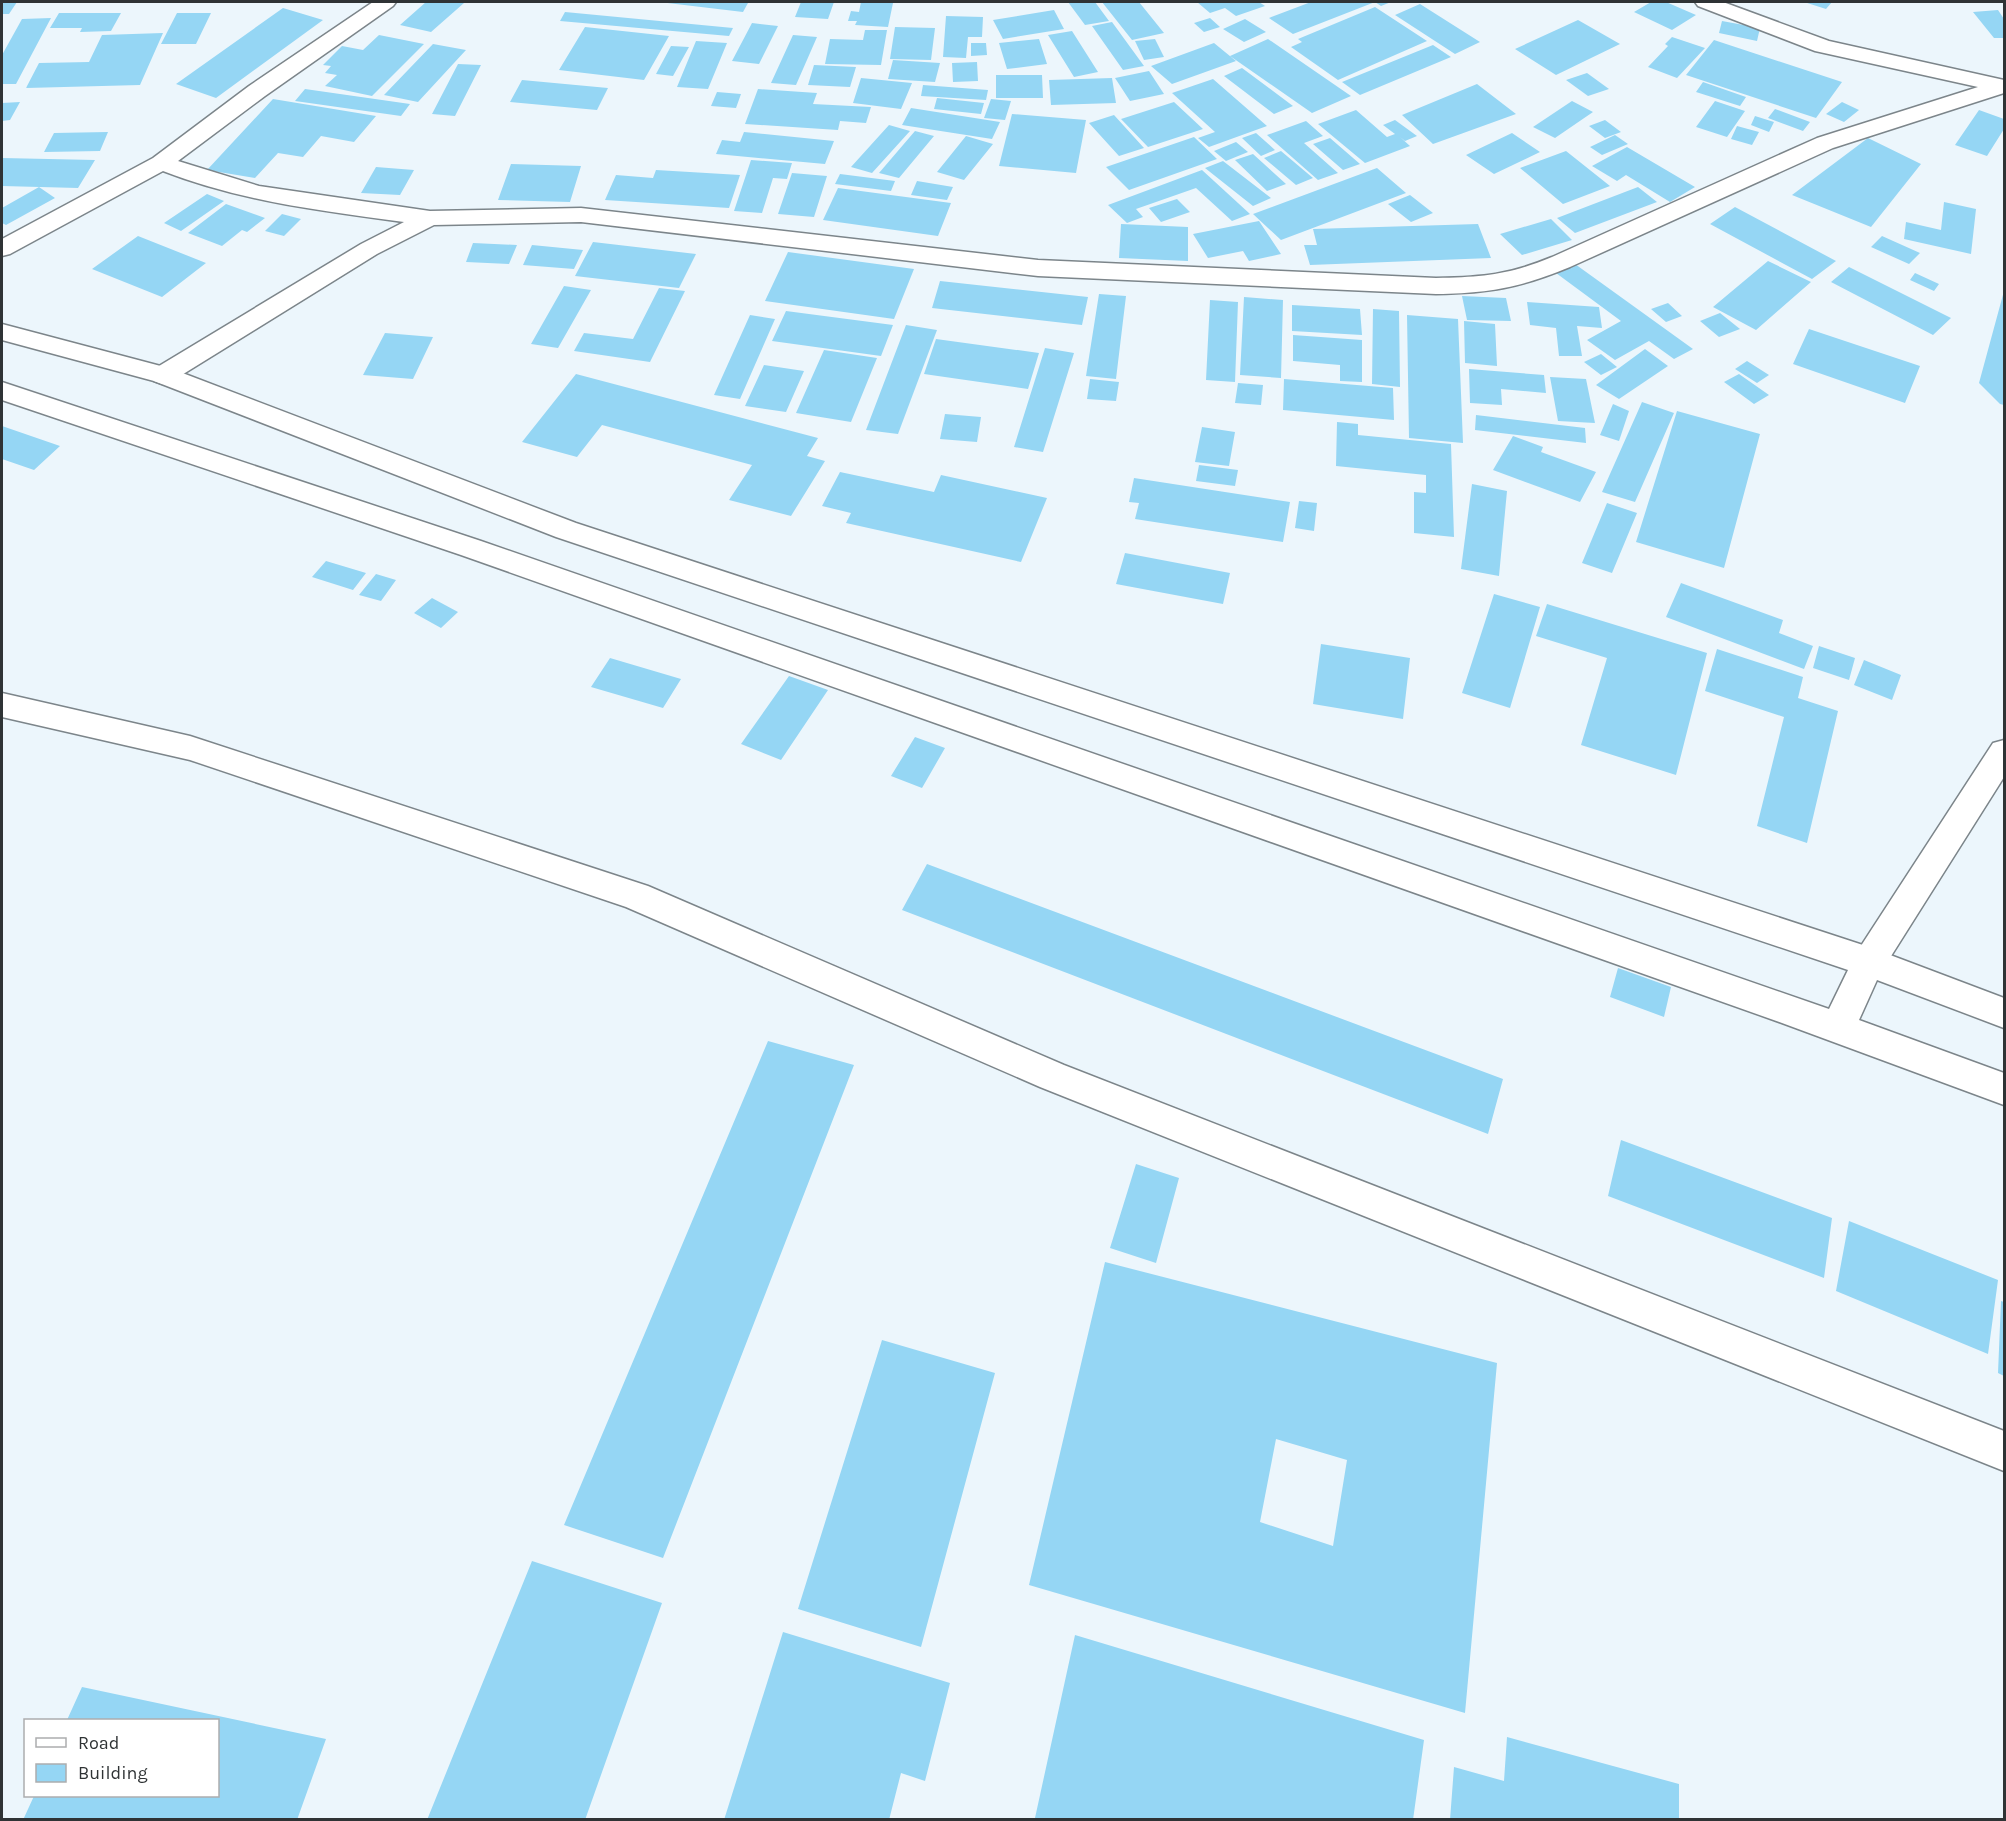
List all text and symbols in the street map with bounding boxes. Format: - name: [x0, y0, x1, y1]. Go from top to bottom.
- legend: [24, 1719, 219, 1797]
- text: Road: [78, 1732, 119, 1754]
- text: Building: [78, 1762, 148, 1784]

